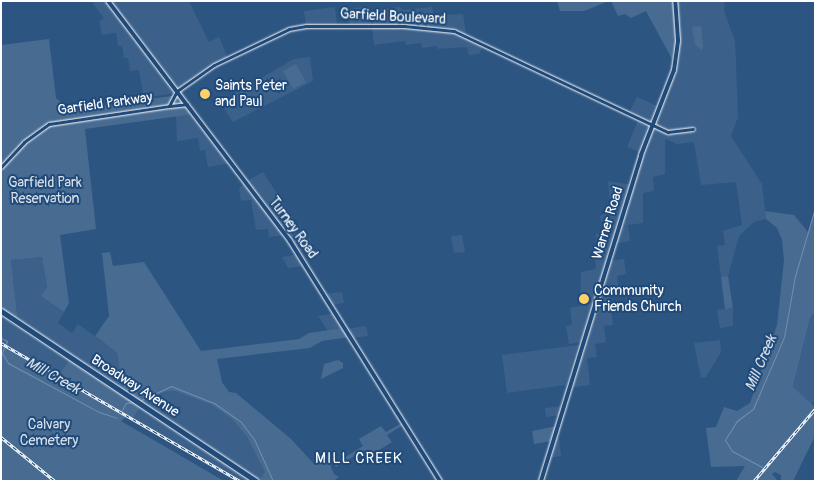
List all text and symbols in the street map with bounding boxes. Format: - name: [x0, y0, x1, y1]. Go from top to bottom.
- street label: Garfield Boulevard: [340, 6, 446, 28]
- place label: Saints Peter and Paul: [215, 78, 287, 110]
- marker: Saints Peter and Paul: [199, 88, 211, 100]
- street label: Garfield Parkway: [57, 89, 153, 119]
- park label: Garfield Park Reservation: [8, 175, 82, 208]
- street label: Warner Road: [589, 185, 627, 261]
- street label: Turney Road: [265, 194, 321, 262]
- place label: Community Friends Church: [594, 283, 682, 316]
- marker: Community Friends Church: [578, 293, 590, 305]
- water label: Mill Creek: [741, 332, 781, 394]
- street label: Broadway Avenue: [88, 351, 182, 421]
- water label: Mill Creek: [23, 354, 83, 398]
- park label: Calvary Cemetery: [20, 417, 78, 450]
- district label: MILL CREEK: [314, 450, 404, 468]

